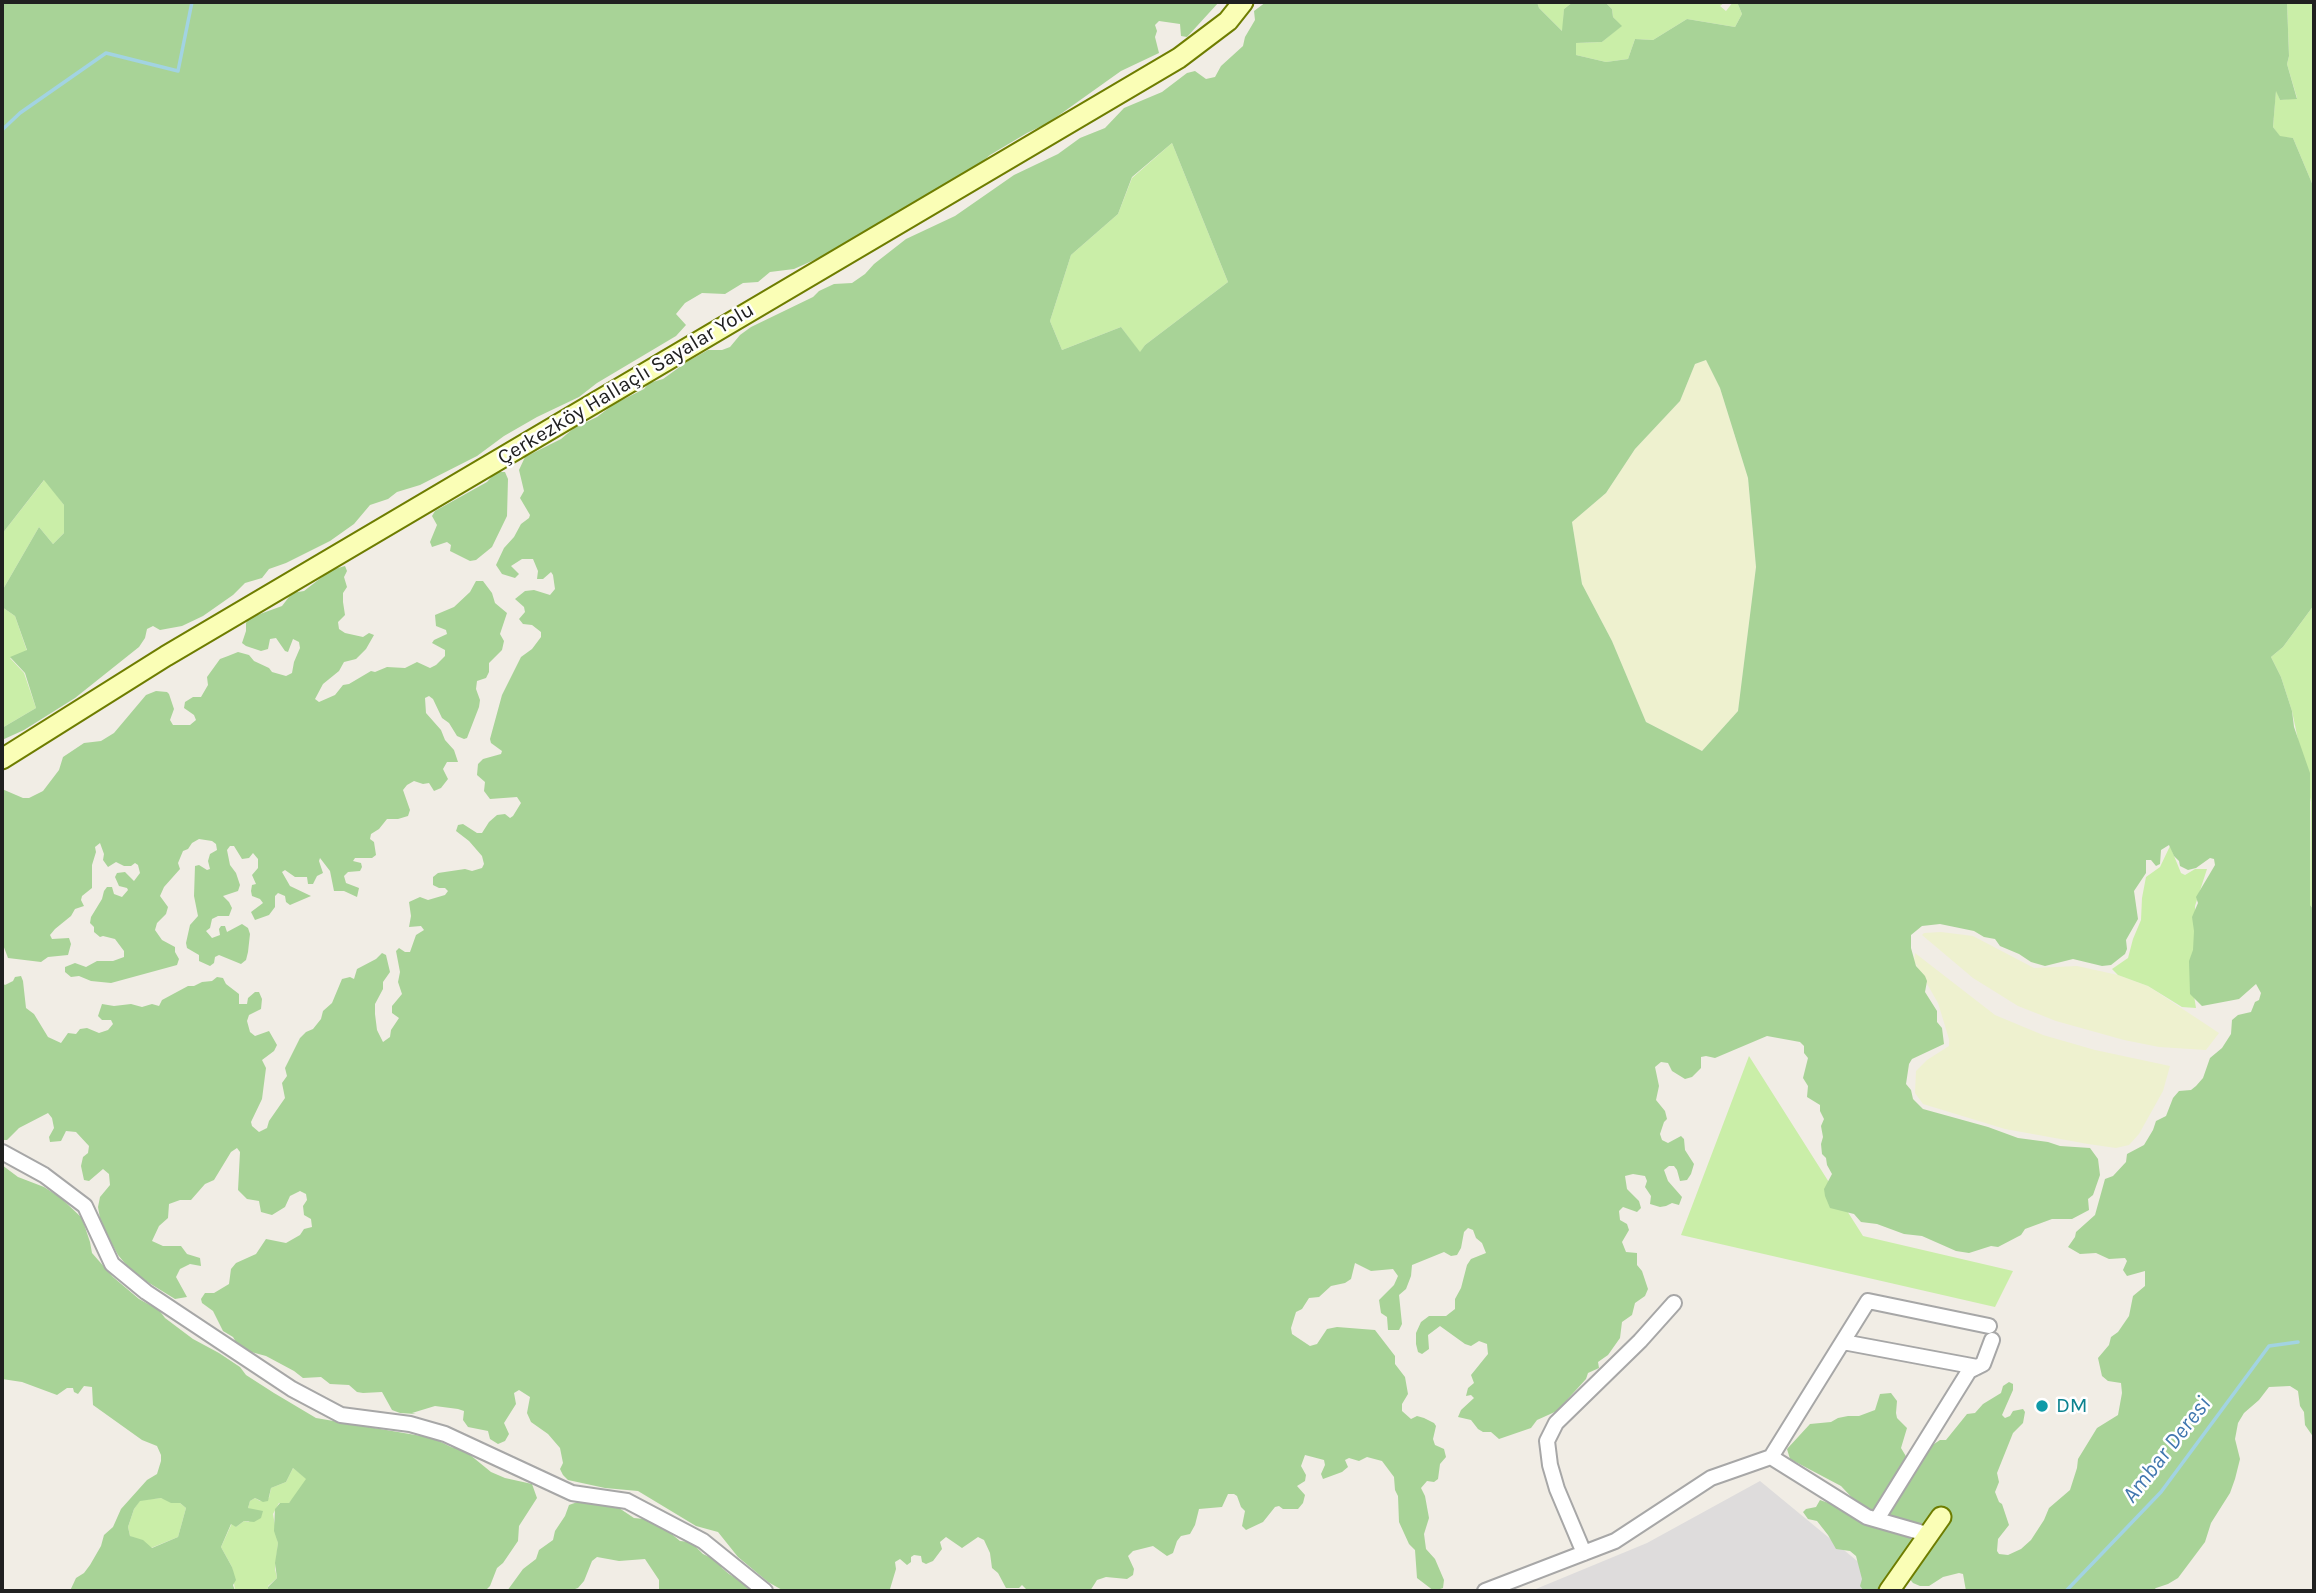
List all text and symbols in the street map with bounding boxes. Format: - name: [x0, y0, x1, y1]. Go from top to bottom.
- street label: Çerkezköy Hallaçlı Sayalar Yolu: [493, 297, 759, 471]
- water label: Ambar Deresi: [2117, 1391, 2217, 1509]
- place label: DM: [2056, 1393, 2088, 1419]
- marker: DM: [2034, 1398, 2050, 1414]

